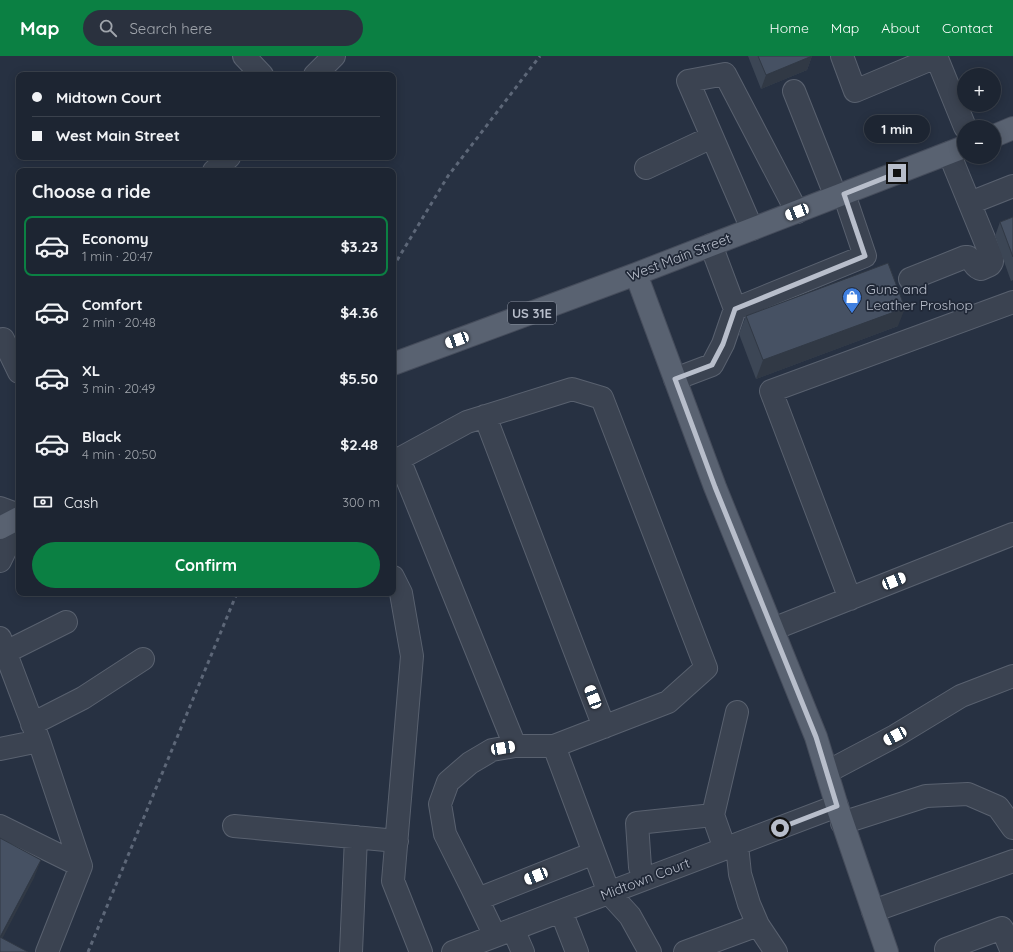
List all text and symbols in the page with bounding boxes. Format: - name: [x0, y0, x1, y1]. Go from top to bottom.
- search box: [83, 10, 363, 46]
- text: Map: [20, 16, 59, 40]
- icon: search: [97, 17, 119, 39]
- text: Search here: [129, 19, 212, 38]
- text: Home: [770, 19, 809, 37]
- text: Map: [831, 19, 859, 37]
- text: About: [881, 19, 920, 37]
- text: Contact: [942, 19, 993, 37]
- map controls: [957, 68, 1001, 164]
- button: +: [957, 68, 1001, 112]
- text: Midtown Court: [56, 88, 162, 107]
- callout: 1 min: [864, 115, 930, 143]
- button: −: [957, 120, 1001, 164]
- text: 1 min: [881, 121, 913, 137]
- text: West Main Street: [56, 126, 180, 145]
- route end: [888, 164, 906, 182]
- text: Choose a ride: [32, 180, 151, 203]
- car: [784, 202, 810, 222]
- icon: car: [34, 228, 70, 264]
- text: Economy: [82, 229, 149, 248]
- street label: West Main Street: [625, 229, 734, 285]
- text: $3.23: [341, 237, 378, 256]
- text: 1 min · 20:47: [82, 248, 153, 264]
- place label: Guns and Leather Proshop: [866, 280, 973, 314]
- shop icon: Guns and Leather Proshop: [841, 286, 863, 314]
- icon: car: [34, 294, 70, 330]
- text: Comfort: [82, 295, 143, 314]
- road number: US 31E: [508, 302, 556, 324]
- text: $4.36: [340, 303, 378, 322]
- text: 2 min · 20:48: [82, 314, 156, 330]
- car: [444, 330, 470, 350]
- icon: car: [34, 360, 70, 396]
- text: XL: [82, 361, 100, 380]
- text: $5.50: [339, 369, 378, 388]
- text: 3 min · 20:49: [82, 380, 155, 396]
- icon: car: [34, 426, 70, 462]
- text: Black: [82, 427, 122, 446]
- text: $2.48: [340, 435, 378, 454]
- text: 4 min · 20:50: [82, 446, 156, 462]
- icon: cash: [32, 491, 54, 513]
- text: Cash: [64, 493, 98, 512]
- text: 300 m: [342, 494, 380, 510]
- button: Confirm: [32, 542, 380, 588]
- car: [881, 571, 907, 591]
- car: [583, 684, 603, 710]
- car: [882, 725, 908, 747]
- car: [490, 740, 516, 756]
- route start: [771, 819, 789, 837]
- street label: Midtown Court: [598, 854, 692, 904]
- car: [523, 866, 549, 886]

